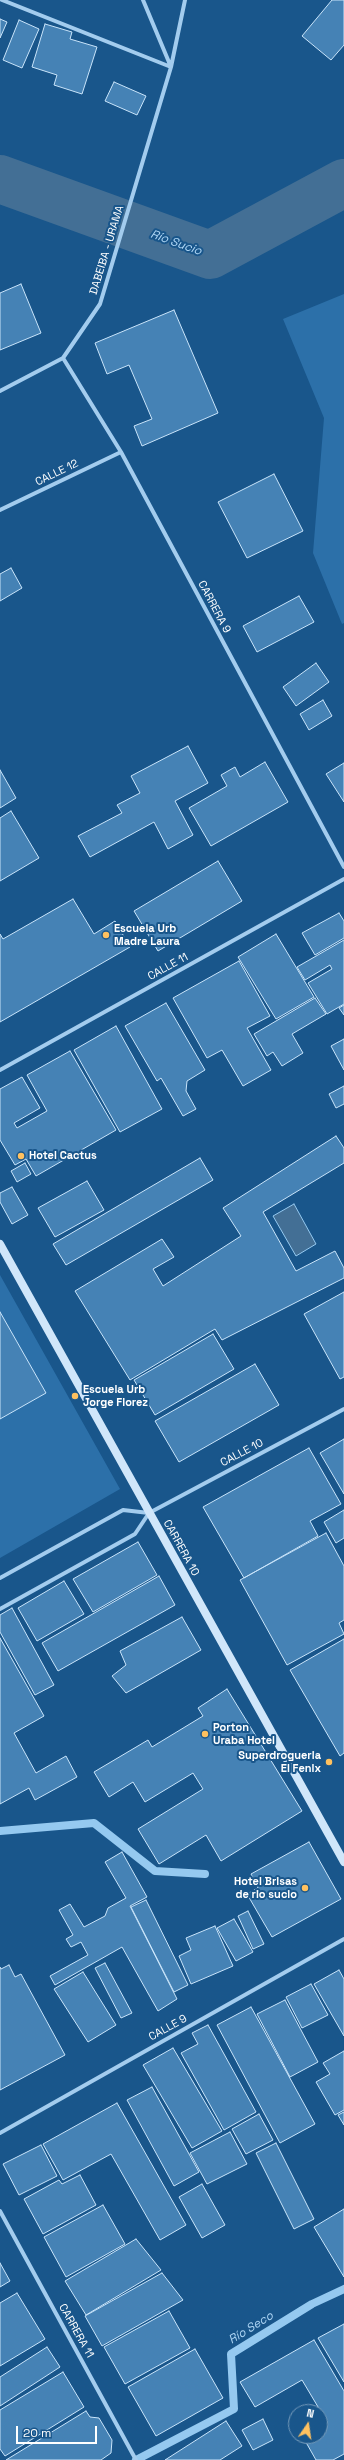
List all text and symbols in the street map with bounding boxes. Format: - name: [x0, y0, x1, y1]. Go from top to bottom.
- street label: DABEIBA - URAMA: [87, 204, 127, 296]
- water label: Río Sucio: [149, 227, 203, 259]
- street label: CALLE 12: [33, 457, 81, 489]
- street label: CARRERA 9: [195, 579, 233, 635]
- place label: Escuela Urb Madre Laura: [114, 922, 180, 948]
- marker: Escuela Urb Madre Laura: [101, 930, 111, 940]
- street label: CALLE 11: [145, 951, 191, 983]
- place label: Hotel Cactus: [29, 1149, 97, 1163]
- marker: Hotel Cactus: [16, 1151, 26, 1161]
- place label: Escuela Urb Jorge Florez: [83, 1383, 148, 1409]
- marker: Escuela Urb Jorge Florez: [70, 1391, 80, 1401]
- street label: CALLE 10: [218, 1436, 266, 1470]
- street label: CARRERA 10: [160, 1518, 202, 1578]
- place label: Porton Uraba Hotel: [213, 1721, 275, 1747]
- marker: Porton Uraba Hotel: [200, 1729, 210, 1739]
- place label: Superdrogueria El Fenix: [238, 1749, 321, 1775]
- marker: Superdrogueria El Fenix: [324, 1757, 334, 1767]
- place label: Hotel Brisas de rio sucio: [234, 1875, 297, 1901]
- marker: Hotel Brisas de rio sucio: [300, 1883, 310, 1893]
- street label: CALLE 9: [147, 2012, 189, 2044]
- street label: CARRERA 11: [56, 2302, 96, 2360]
- water label: Río Seco: [226, 2309, 276, 2347]
- north arrow: [288, 2404, 328, 2444]
- text: N: [305, 2406, 316, 2421]
- scale bar: [18, 2418, 99, 2444]
- text: 20 m: [23, 2425, 51, 2441]

